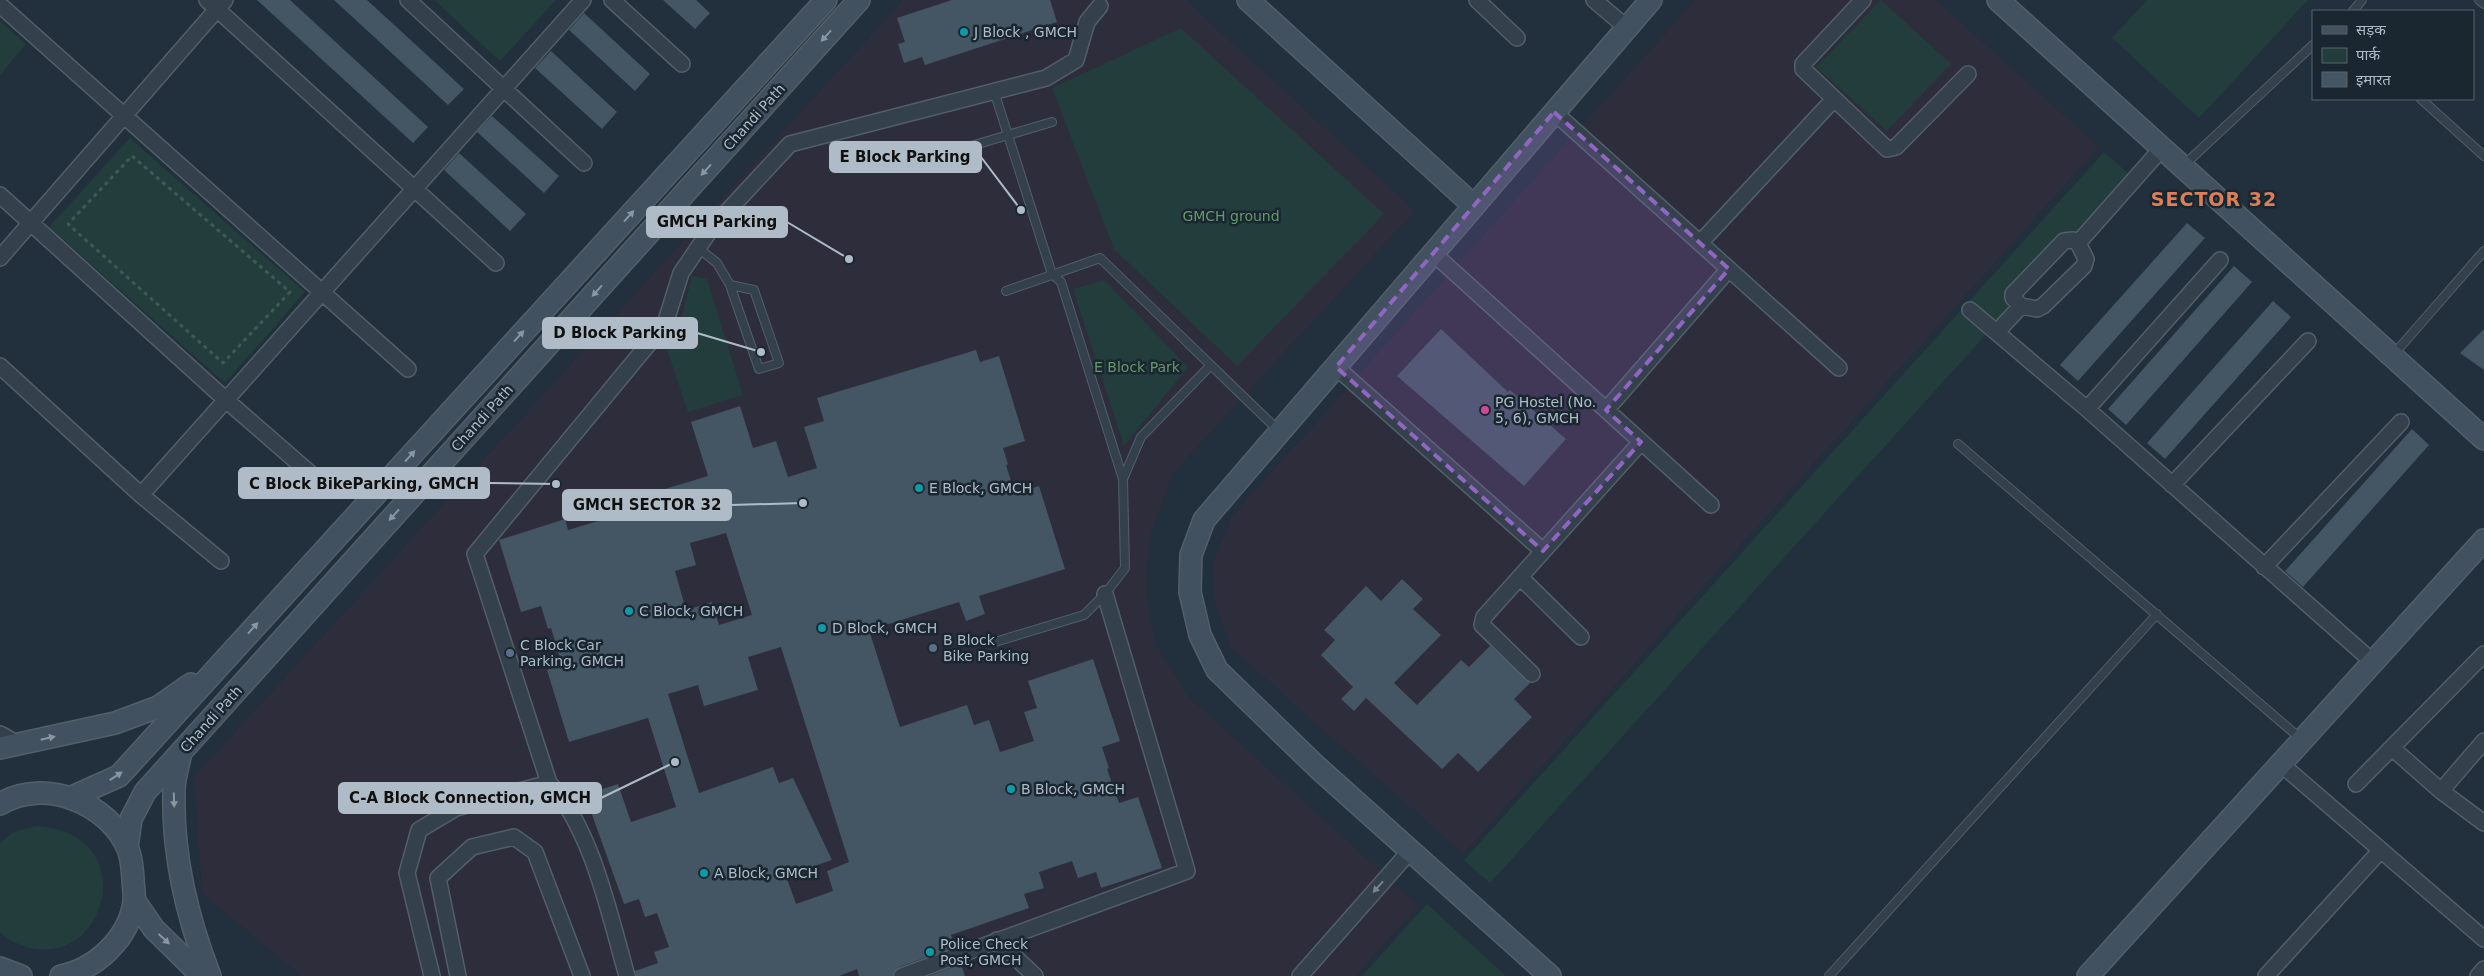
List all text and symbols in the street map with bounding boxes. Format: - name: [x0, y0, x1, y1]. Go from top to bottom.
- legend: [2312, 10, 2474, 100]
- text: सड़क: [2356, 21, 2386, 39]
- place label: J Block , GMCH: [973, 24, 1077, 40]
- marker: J Block , GMCH: [958, 26, 970, 38]
- one-way arrow: [820, 30, 832, 42]
- text: पार्क: [2356, 46, 2380, 64]
- text: इमारत: [2356, 71, 2391, 89]
- street label: Chandi Path: [720, 80, 788, 154]
- callout: E Block Parking: [830, 142, 981, 172]
- text: E Block Parking: [839, 148, 971, 166]
- one-way arrow: [700, 163, 712, 175]
- district label: SECTOR 32: [2151, 188, 2277, 210]
- callout: GMCH Parking: [647, 207, 787, 237]
- park label: GMCH ground: [1182, 208, 1280, 224]
- one-way arrow: [623, 211, 635, 223]
- text: GMCH Parking: [657, 213, 777, 231]
- one-way arrow: [591, 284, 603, 296]
- callout: D Block Parking: [543, 318, 697, 348]
- text: D Block Parking: [553, 324, 687, 342]
- one-way arrow: [514, 330, 525, 343]
- park label: E Block Park: [1094, 359, 1181, 375]
- street label: Chandi Path: [448, 381, 516, 455]
- place label: PG Hostel (No. 5, 6), GMCH: [1495, 394, 1596, 426]
- marker: PG Hostel (No. 5, 6), GMCH: [1479, 404, 1491, 416]
- one-way arrow: [404, 451, 416, 463]
- callout: C Block BikeParking, GMCH: [239, 468, 489, 498]
- text: C Block BikeParking, GMCH: [249, 475, 479, 493]
- place label: E Block, GMCH: [929, 480, 1032, 496]
- marker: E Block, GMCH: [913, 482, 925, 494]
- callout: GMCH SECTOR 32: [563, 490, 731, 520]
- text: GMCH SECTOR 32: [573, 496, 721, 514]
- one-way arrow: [389, 509, 400, 522]
- place label: C Block, GMCH: [639, 603, 743, 619]
- marker: C Block, GMCH: [623, 605, 635, 617]
- place label: D Block, GMCH: [832, 620, 937, 636]
- marker: D Block, GMCH: [816, 622, 828, 634]
- one-way arrow: [247, 623, 259, 635]
- place label: B Block Bike Parking: [943, 632, 1029, 664]
- place label: C Block Car Parking, GMCH: [520, 637, 624, 669]
- marker: B Block Bike Parking: [927, 642, 939, 654]
- marker: C Block Car Parking, GMCH: [504, 647, 516, 659]
- street label: Chandi Path: [177, 682, 245, 756]
- one-way arrow: [40, 734, 55, 742]
- one-way arrow: [109, 771, 123, 781]
- place label: B Block, GMCH: [1021, 781, 1125, 797]
- callout: C-A Block Connection, GMCH: [339, 783, 601, 813]
- marker: B Block, GMCH: [1005, 783, 1017, 795]
- text: C-A Block Connection, GMCH: [349, 789, 591, 807]
- one-way arrow: [170, 792, 178, 808]
- place label: A Block, GMCH: [714, 865, 818, 881]
- marker: A Block, GMCH: [698, 867, 710, 879]
- one-way arrow: [1372, 881, 1384, 893]
- one-way arrow: [157, 933, 169, 945]
- place label: Police Check Post, GMCH: [940, 936, 1029, 968]
- marker: Police Check Post, GMCH: [924, 946, 936, 958]

